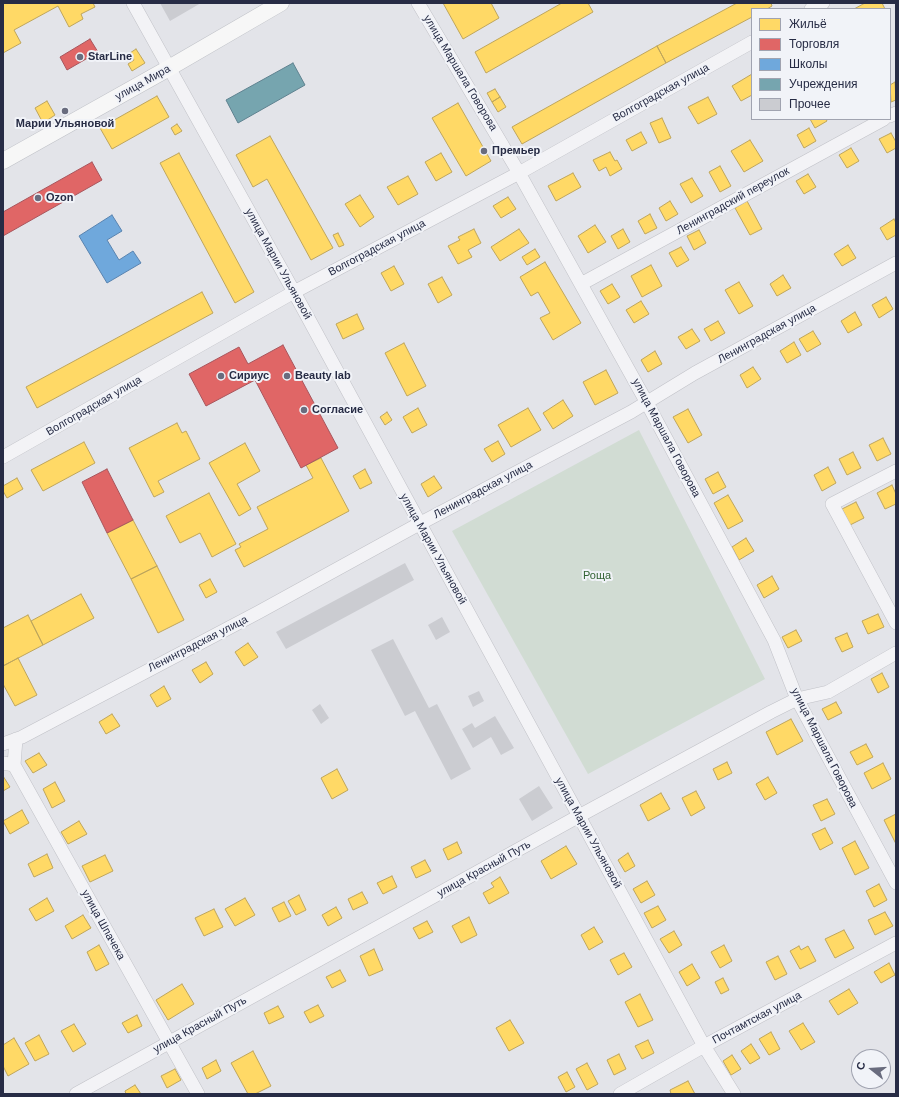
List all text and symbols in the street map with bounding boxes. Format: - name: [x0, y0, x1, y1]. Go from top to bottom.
- legend: [751, 8, 891, 120]
- street label: улица Маршала Говорова: [420, 13, 500, 133]
- text: Жильё: [789, 17, 827, 31]
- text: Торговля: [789, 37, 839, 51]
- place label: StarLine: [88, 50, 132, 64]
- marker: StarLine: [75, 52, 85, 62]
- text: Школы: [789, 57, 827, 71]
- street label: Волгоградская улица: [611, 61, 711, 125]
- street label: улица Мира: [113, 62, 173, 104]
- text: Учреждения: [789, 77, 858, 91]
- text: Прочее: [789, 97, 830, 111]
- marker: Марии Ульяновой: [60, 106, 70, 116]
- place label: Марии Ульяновой: [16, 117, 114, 131]
- place label: Премьер: [492, 144, 540, 158]
- marker: Премьер: [479, 146, 489, 156]
- street label: Ленинградский переулок: [674, 164, 792, 238]
- place label: Ozon: [46, 191, 73, 205]
- marker: Ozon: [33, 193, 43, 203]
- street label: улица Марии Ульяновой: [242, 206, 314, 322]
- street label: Волгоградская улица: [326, 217, 428, 279]
- street label: Ленинградская улица: [716, 302, 818, 366]
- place label: Сириус: [229, 369, 269, 383]
- place label: Beauty lab: [295, 369, 351, 383]
- marker: Сириус: [216, 371, 226, 381]
- marker: Beauty lab: [282, 371, 292, 381]
- street label: Волгоградская улица: [44, 373, 144, 439]
- street label: улица Маршала Говорова: [629, 376, 703, 500]
- place label: Согласие: [312, 403, 363, 417]
- marker: Согласие: [299, 405, 309, 415]
- street label: Ленинградская улица: [431, 458, 535, 522]
- street label: улица Марии Ульяновой: [397, 491, 469, 607]
- park label: Роща: [583, 569, 611, 583]
- street label: Ленинградская улица: [146, 613, 250, 675]
- street label: улица Маршала Говорова: [788, 686, 860, 810]
- street label: улица Марии Ульяновой: [552, 775, 624, 891]
- street label: улица Красный Путь: [435, 838, 533, 900]
- street label: улица Шпачека: [78, 888, 128, 962]
- street label: Почтамтская улица: [710, 989, 804, 1047]
- street label: улица Красный Путь: [151, 994, 249, 1056]
- north arrow: [851, 1049, 891, 1089]
- text: С: [854, 1060, 867, 1071]

